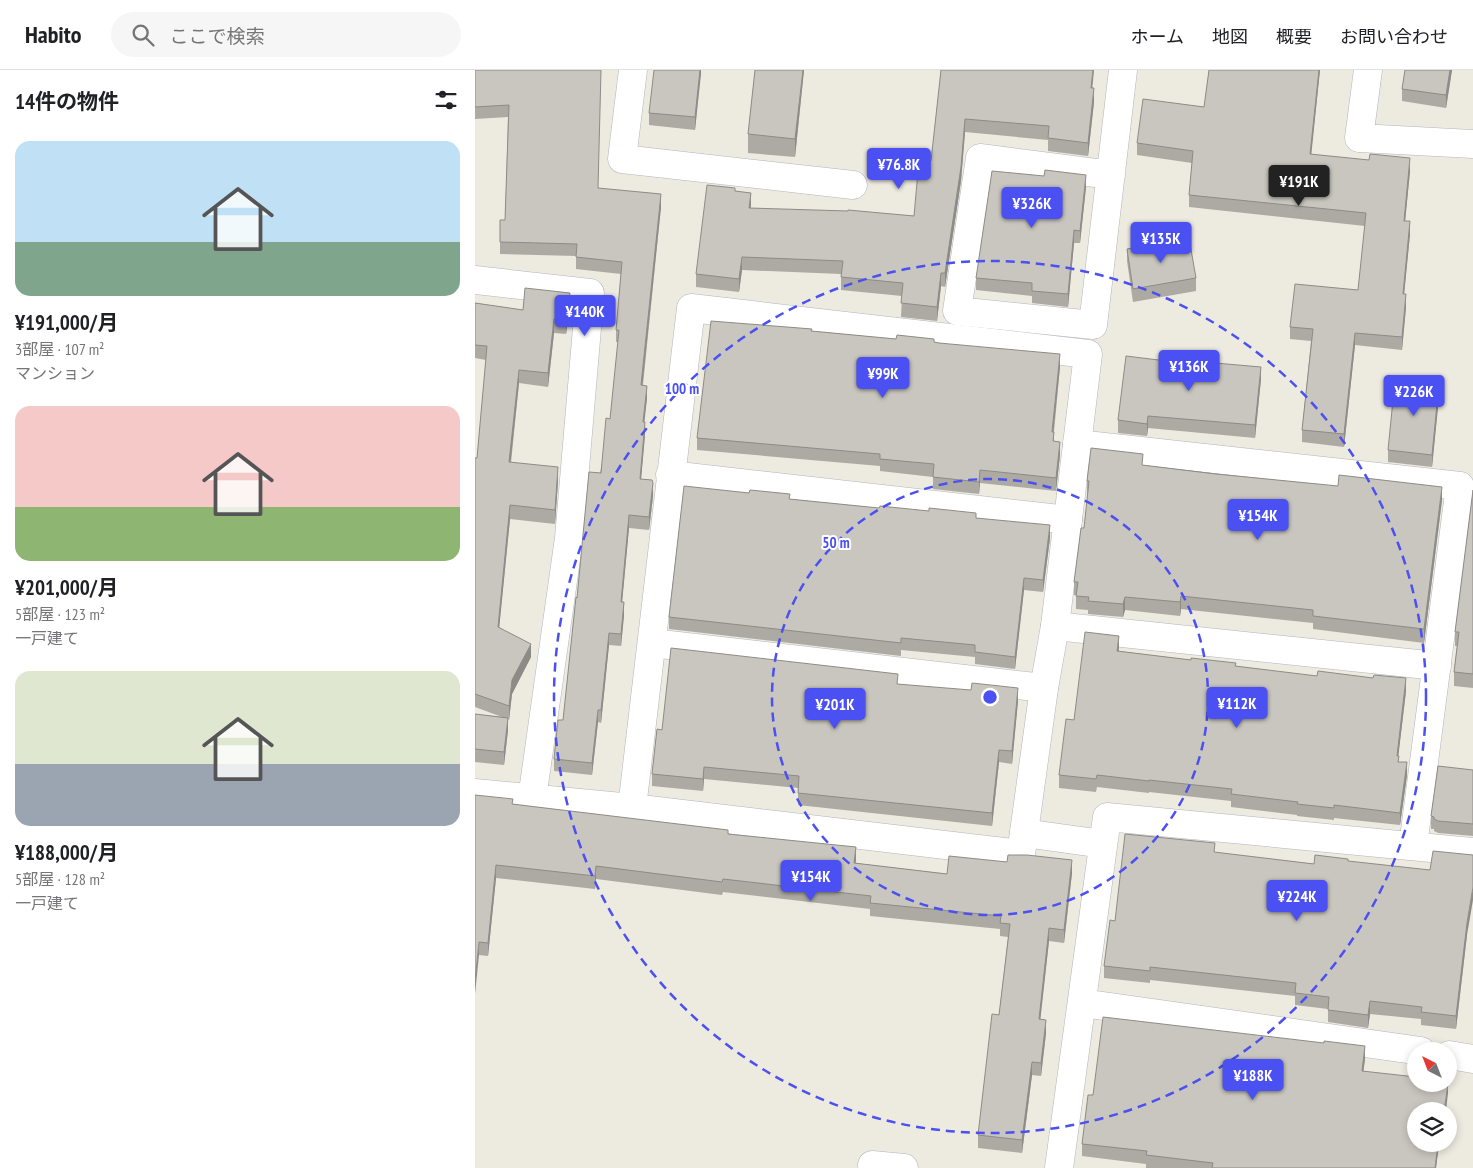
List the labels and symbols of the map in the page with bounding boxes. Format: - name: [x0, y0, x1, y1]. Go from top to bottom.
- pin: ¥76.8K: [858, 148, 940, 190]
- pin: ¥191K: [1264, 164, 1334, 207]
- pin: ¥326K: [997, 186, 1067, 229]
- pin: ¥135K: [1126, 222, 1196, 264]
- pin: ¥140K: [550, 294, 620, 337]
- pin: ¥136K: [1154, 350, 1224, 392]
- pin: ¥99K: [853, 356, 913, 399]
- pin: ¥226K: [1379, 374, 1449, 417]
- text: 100 m: [665, 379, 699, 398]
- pin: ¥154K: [1223, 498, 1293, 541]
- text: 50 m: [822, 533, 850, 552]
- pin: ¥112K: [1202, 686, 1272, 729]
- pin: ¥201K: [800, 688, 870, 730]
- centre of rings: [981, 688, 999, 706]
- pin: ¥154K: [776, 860, 846, 902]
- pin: ¥224K: [1262, 880, 1332, 922]
- north arrow: [1407, 1042, 1457, 1092]
- pin: ¥188K: [1218, 1058, 1288, 1101]

